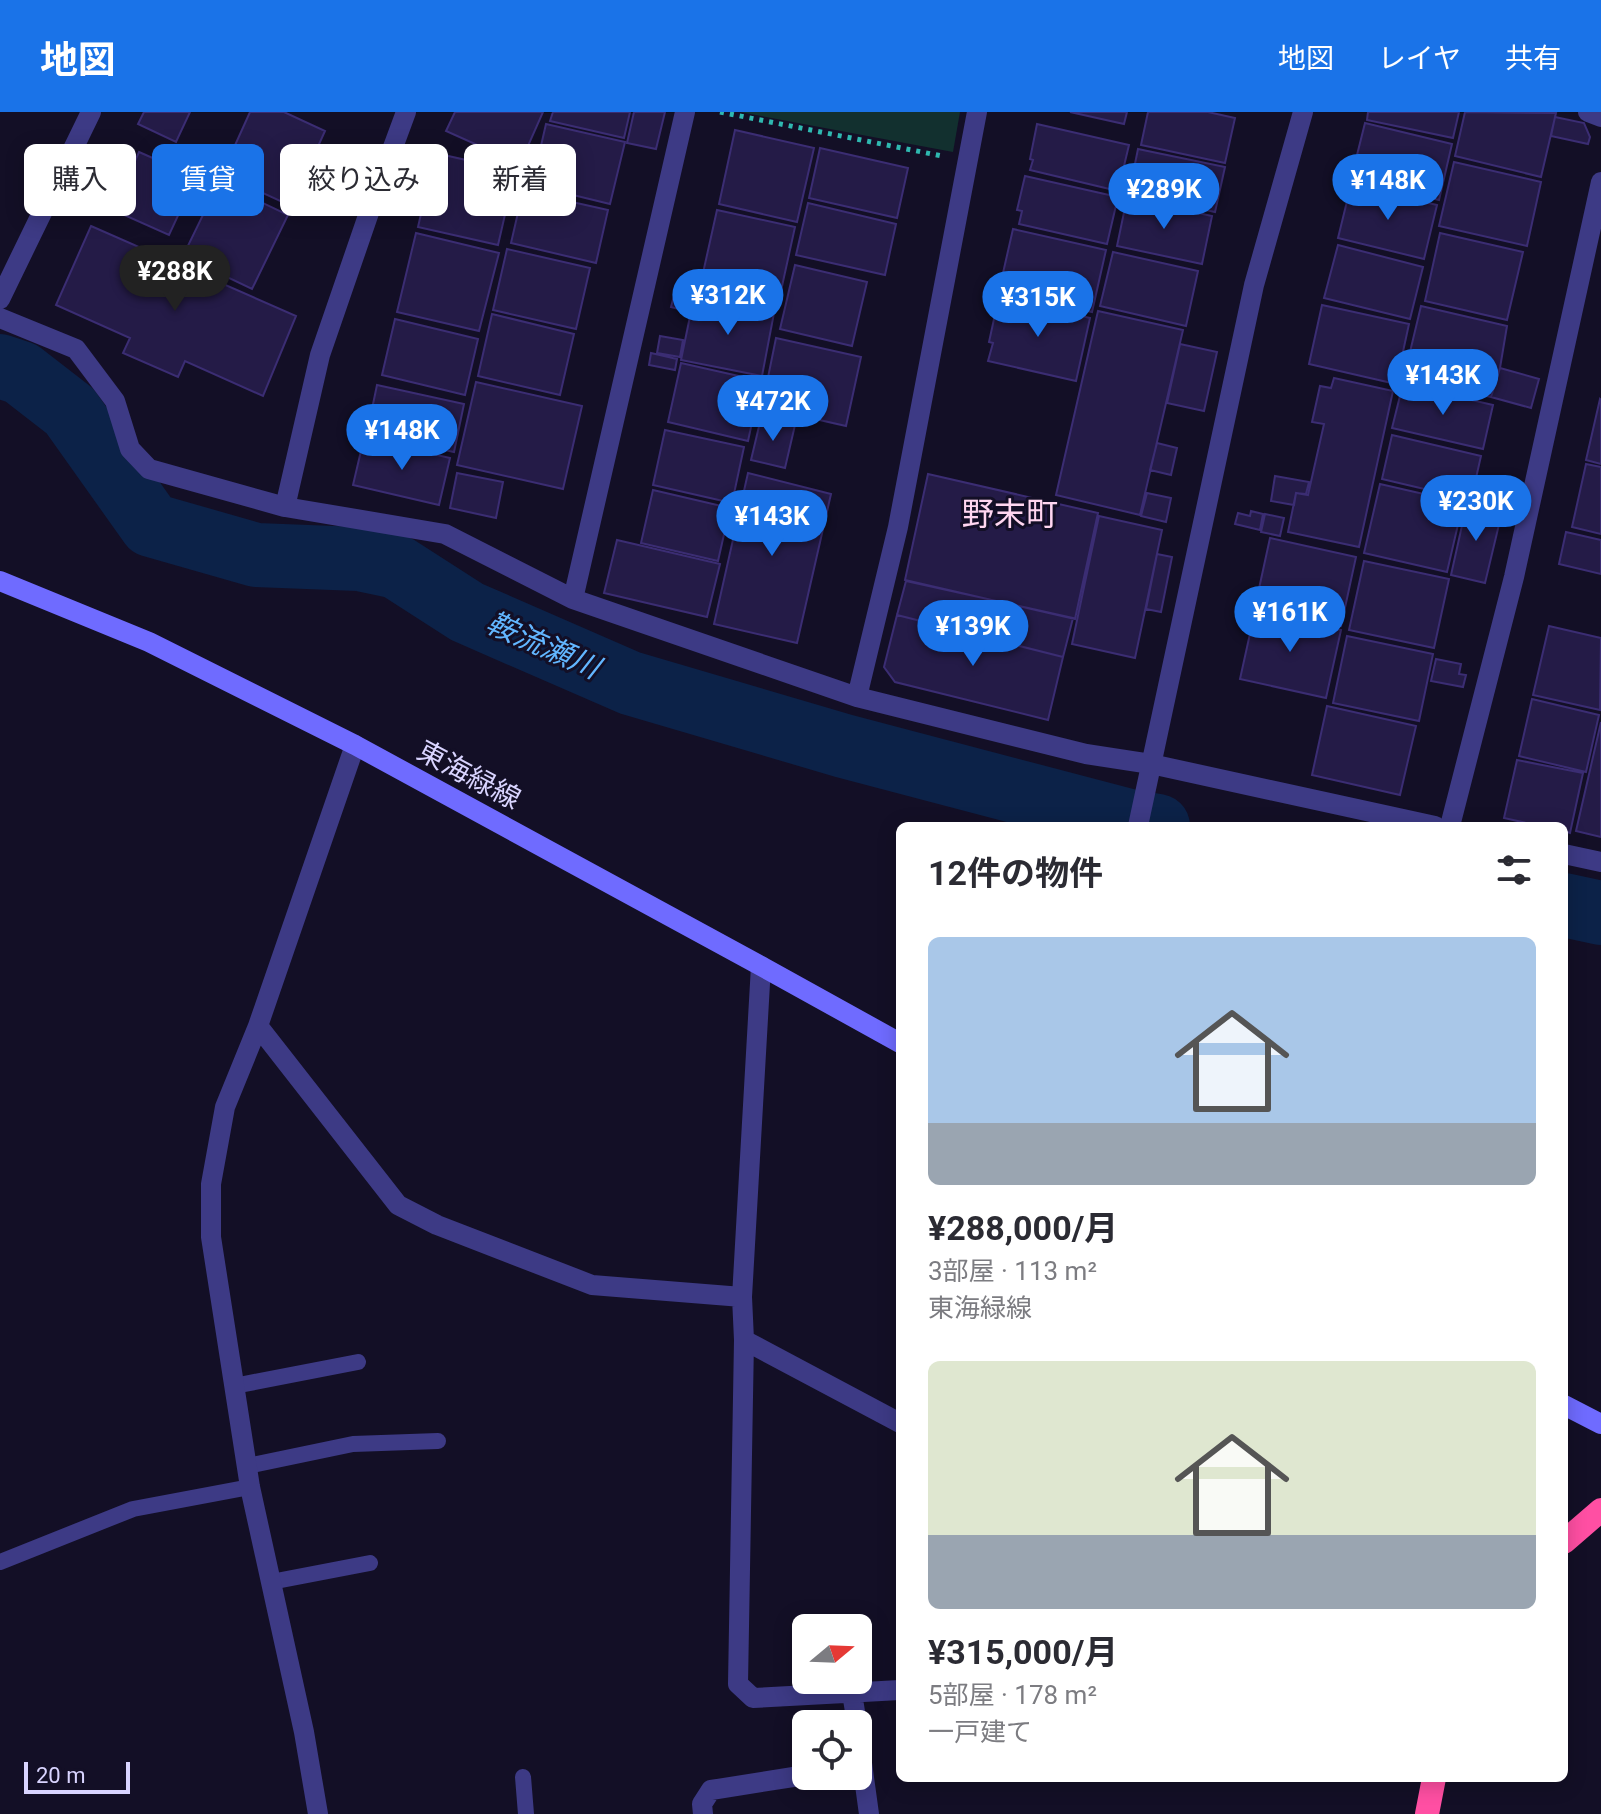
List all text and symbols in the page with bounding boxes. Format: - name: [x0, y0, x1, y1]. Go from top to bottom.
- text: 地図: [40, 38, 116, 82]
- text: 地図: [1278, 42, 1334, 75]
- text: レイヤ: [1378, 42, 1461, 75]
- text: 共有: [1505, 42, 1561, 75]
- chip: 購入: [24, 144, 136, 216]
- chip: 賃貸: [152, 144, 264, 216]
- chip: 絞り込み: [280, 144, 448, 216]
- chip: 新着: [464, 144, 576, 216]
- pin: ¥148K: [1332, 154, 1444, 222]
- pin: ¥289K: [1108, 163, 1220, 231]
- text: ¥148K: [1350, 165, 1426, 195]
- text: ¥289K: [1126, 174, 1202, 204]
- pin: ¥288K: [119, 245, 231, 313]
- text: ¥288K: [137, 256, 213, 286]
- pin: ¥312K: [672, 269, 784, 337]
- pin: ¥315K: [982, 271, 1094, 339]
- text: ¥312K: [690, 280, 766, 310]
- text: ¥315K: [1000, 282, 1076, 312]
- pin: ¥143K: [1387, 349, 1499, 417]
- text: ¥143K: [1405, 360, 1481, 390]
- pin: ¥472K: [717, 375, 829, 443]
- text: ¥472K: [735, 386, 811, 416]
- pin: ¥148K: [346, 404, 458, 472]
- text: ¥148K: [364, 415, 440, 445]
- pin: ¥230K: [1420, 475, 1532, 543]
- text: ¥230K: [1438, 486, 1514, 516]
- pin: ¥143K: [716, 490, 828, 558]
- district label: 野末町: [962, 495, 1058, 533]
- text: ¥143K: [734, 501, 810, 531]
- pin: ¥161K: [1234, 586, 1346, 654]
- text: ¥161K: [1252, 597, 1328, 627]
- pin: ¥139K: [917, 600, 1029, 668]
- water label: 鞍流瀬川: [481, 605, 608, 687]
- text: ¥139K: [935, 611, 1011, 641]
- street label: 東海緑線: [412, 734, 526, 816]
- icon: filters: [1492, 848, 1536, 892]
- text: 12件の物件: [928, 853, 1103, 893]
- icon: home: [1160, 989, 1304, 1133]
- text: ¥288,000/月: [928, 1208, 1118, 1248]
- text: 3部屋 · 113 m²: [928, 1256, 1097, 1286]
- text: 東海緑線: [928, 1293, 1032, 1323]
- icon: home: [1160, 1413, 1304, 1557]
- north arrow: [792, 1614, 872, 1694]
- map controls: [792, 1614, 872, 1790]
- text: ¥315,000/月: [928, 1632, 1118, 1672]
- text: 5部屋 · 178 m²: [928, 1680, 1097, 1710]
- button: locate: [792, 1710, 872, 1790]
- text: 一戸建て: [928, 1717, 1032, 1747]
- scale bar: [24, 1758, 130, 1794]
- text: 20 m: [36, 1763, 85, 1788]

